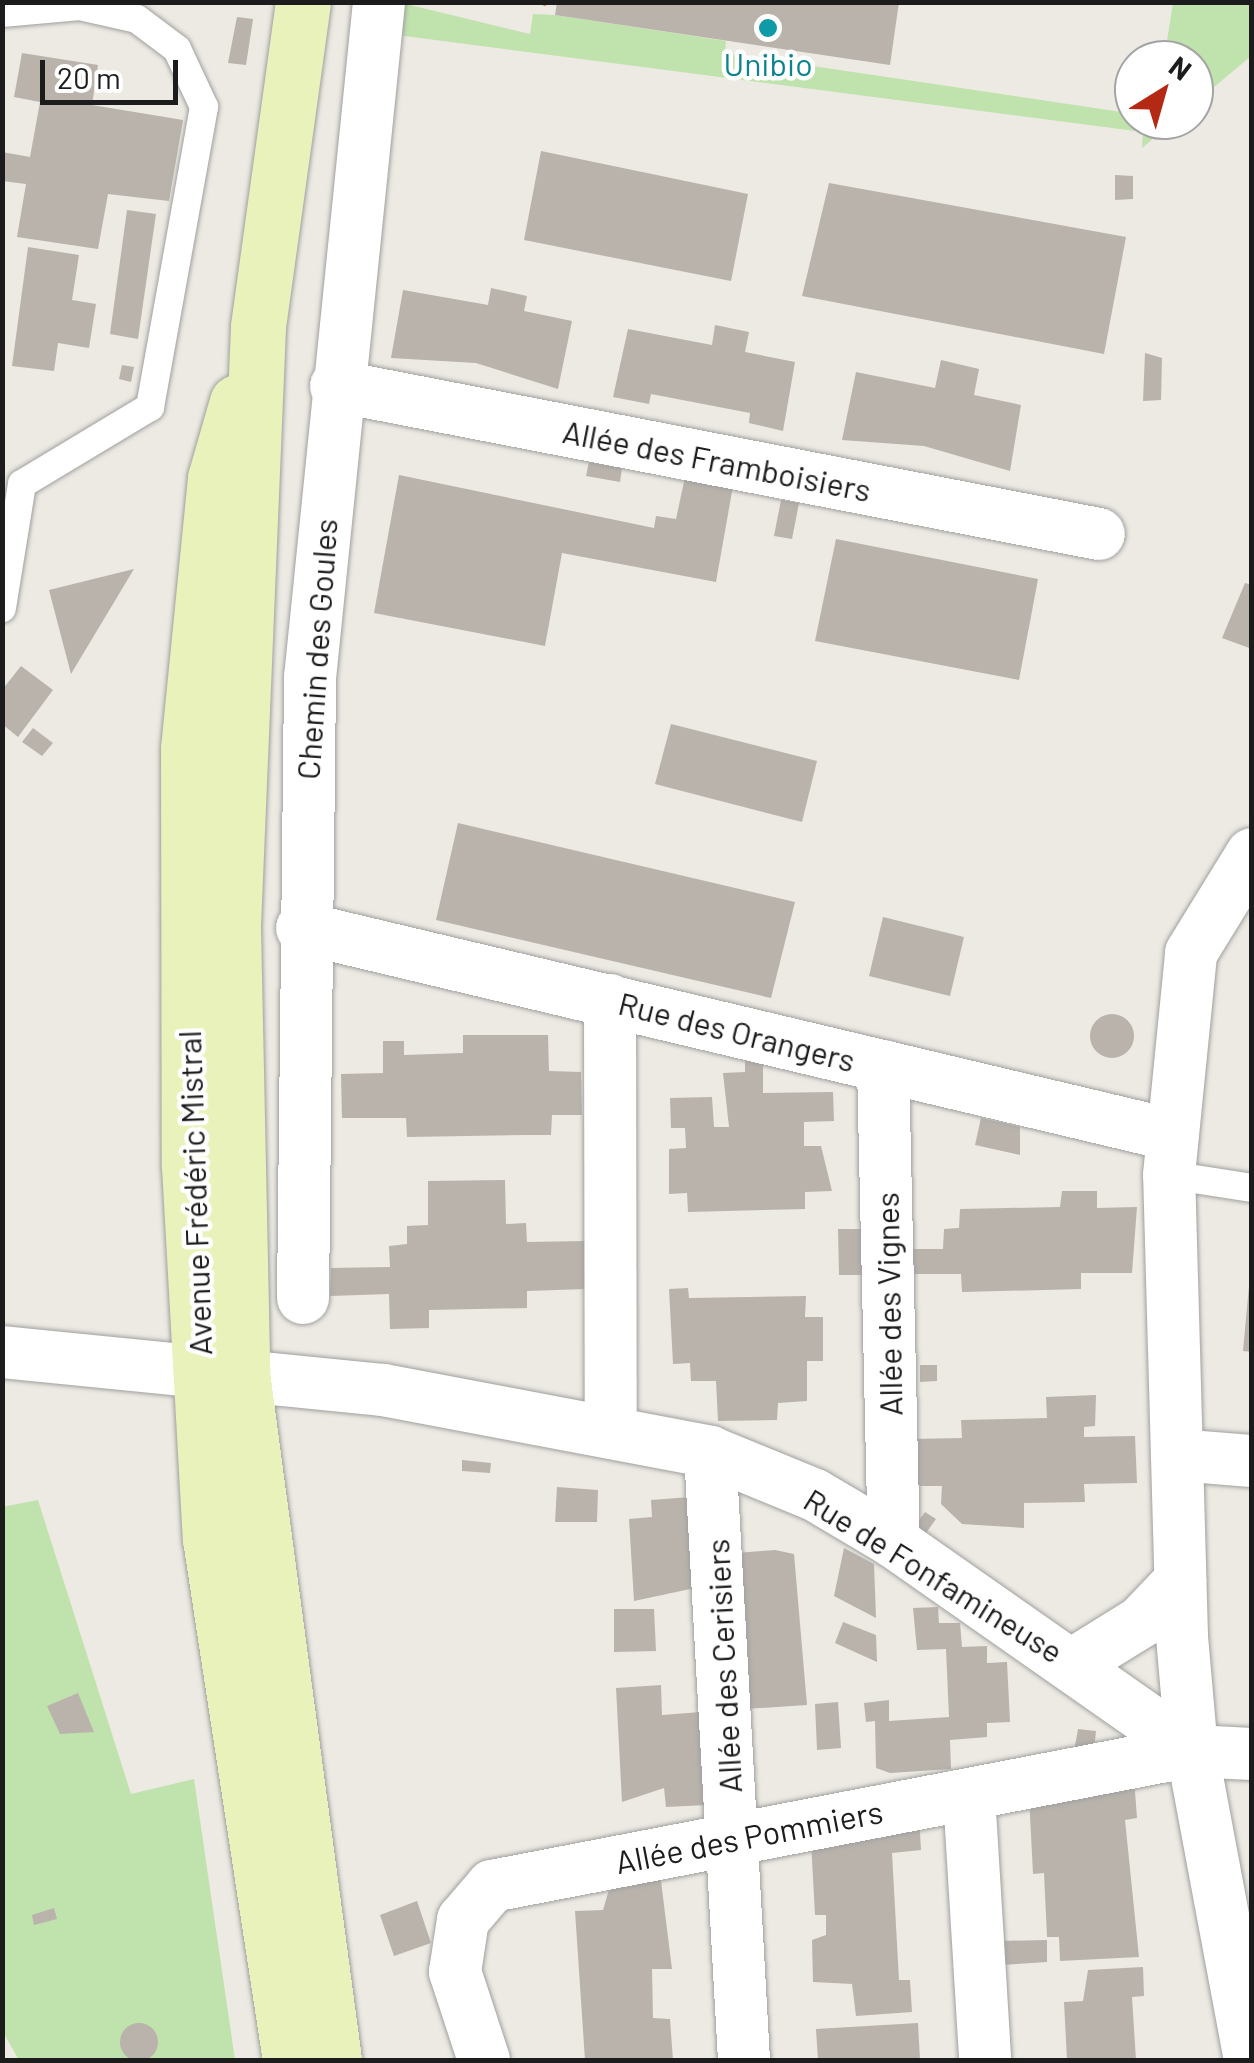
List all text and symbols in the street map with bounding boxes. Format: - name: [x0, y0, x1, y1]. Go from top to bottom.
- marker: Unibio: [757, 17, 779, 39]
- scale bar: [45, 40, 182, 102]
- north arrow: [1114, 40, 1214, 140]
- place label: Unibio: [723, 44, 813, 82]
- text: N: [1163, 48, 1199, 87]
- text: 20 m: [57, 59, 121, 95]
- street label: Allée des Framboisiers: [560, 411, 874, 509]
- street label: Chemin des Goules: [288, 517, 344, 781]
- street label: Rue des Orangers: [615, 983, 859, 1079]
- street label: Avenue Frédéric Mistral: [169, 1030, 219, 1356]
- street label: Allée des Vignes: [867, 1192, 909, 1416]
- street label: Rue de Fonfamineuse: [797, 1480, 1071, 1670]
- street label: Allée des Cerisiers: [697, 1538, 749, 1794]
- street label: Allée des Pommiers: [612, 1791, 886, 1881]

